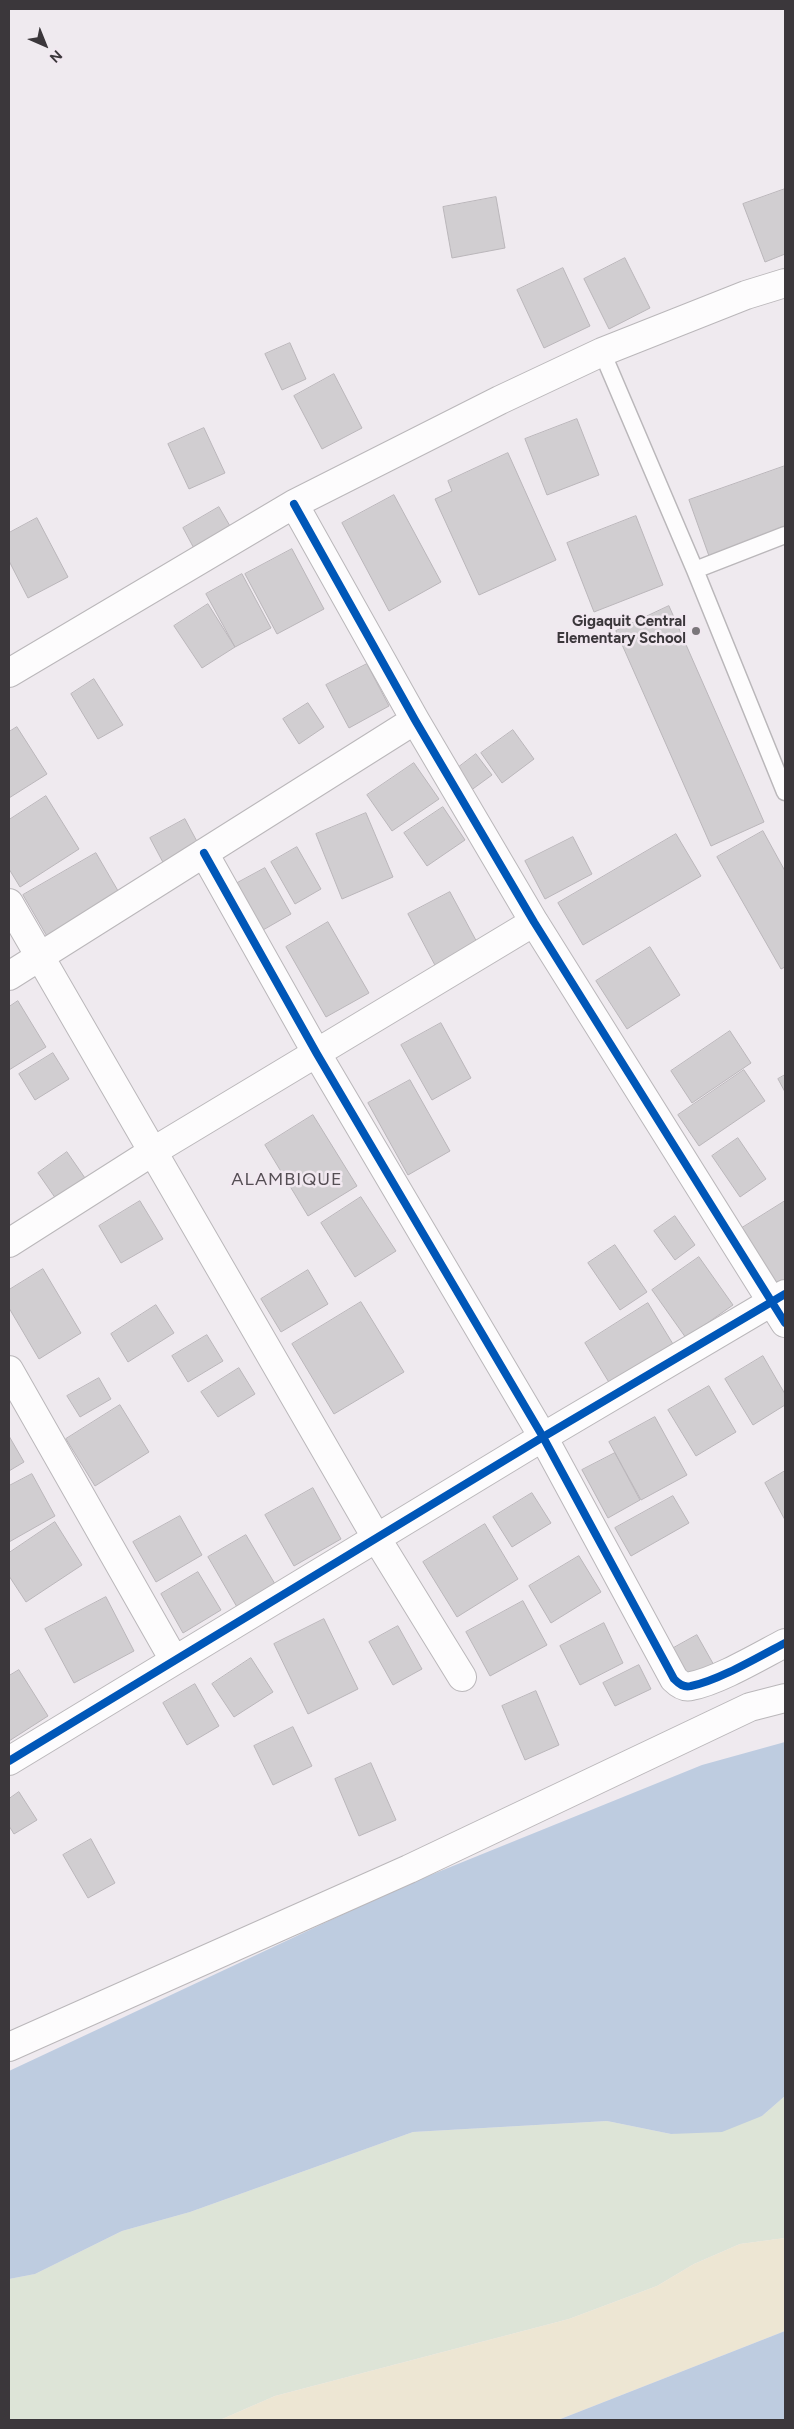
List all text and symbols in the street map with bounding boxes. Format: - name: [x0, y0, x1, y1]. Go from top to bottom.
- north arrow: [20, 20, 70, 70]
- text: N: [46, 46, 66, 66]
- place label: Gigaquit Central Elementary School: [557, 613, 686, 648]
- marker: Gigaquit Central Elementary School: [690, 625, 702, 637]
- district label: ALAMBIQUE: [230, 1169, 344, 1191]

